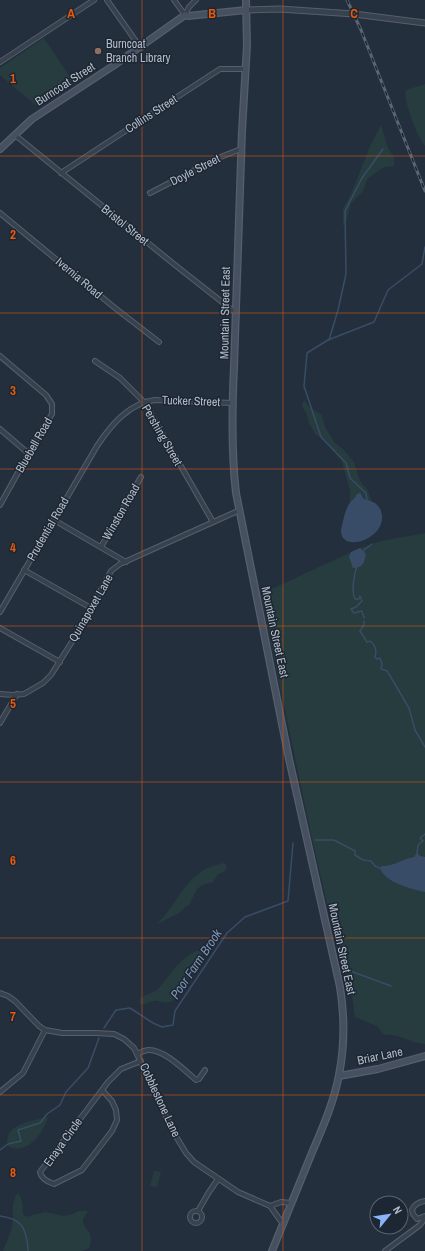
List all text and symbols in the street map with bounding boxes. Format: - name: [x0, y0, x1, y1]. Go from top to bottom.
- text: A: [67, 5, 75, 22]
- text: B: [208, 5, 216, 22]
- text: C: [350, 5, 358, 22]
- place label: Burncoat Branch Library: [106, 36, 171, 66]
- marker: Burncoat Branch Library: [93, 46, 103, 56]
- street label: Burncoat Street: [32, 59, 98, 109]
- text: 1: [10, 70, 16, 87]
- street label: Collins Street: [122, 91, 180, 137]
- street label: Doyle Street: [167, 150, 223, 189]
- street label: Bristol Street: [98, 201, 152, 249]
- text: 2: [10, 226, 16, 243]
- street label: Ivernia Road: [52, 254, 106, 302]
- street label: Mountain Street East: [216, 266, 234, 359]
- text: 3: [10, 382, 16, 399]
- street label: Tucker Street: [162, 392, 221, 410]
- street label: Pershing Street: [138, 401, 186, 469]
- street label: Bluebell Road: [12, 414, 56, 476]
- street label: Winston Road: [98, 481, 144, 543]
- street label: Prudential Road: [23, 494, 73, 564]
- text: 4: [10, 539, 16, 556]
- street label: Quinapoxet Lane: [65, 571, 117, 645]
- street label: Mountain Street East: [258, 585, 292, 679]
- text: 5: [10, 695, 16, 712]
- text: 6: [10, 852, 16, 869]
- street label: Mountain Street East: [325, 902, 359, 996]
- water label: Poor Farm Brook: [166, 925, 226, 1002]
- text: 7: [10, 1008, 16, 1025]
- street label: Briar Lane: [356, 1043, 404, 1069]
- street label: Cobblestone Lane: [136, 1060, 184, 1140]
- street label: Enaya Circle: [40, 1115, 86, 1169]
- text: 8: [10, 1164, 16, 1181]
- north arrow: [369, 1195, 409, 1235]
- text: N: [390, 1204, 405, 1216]

